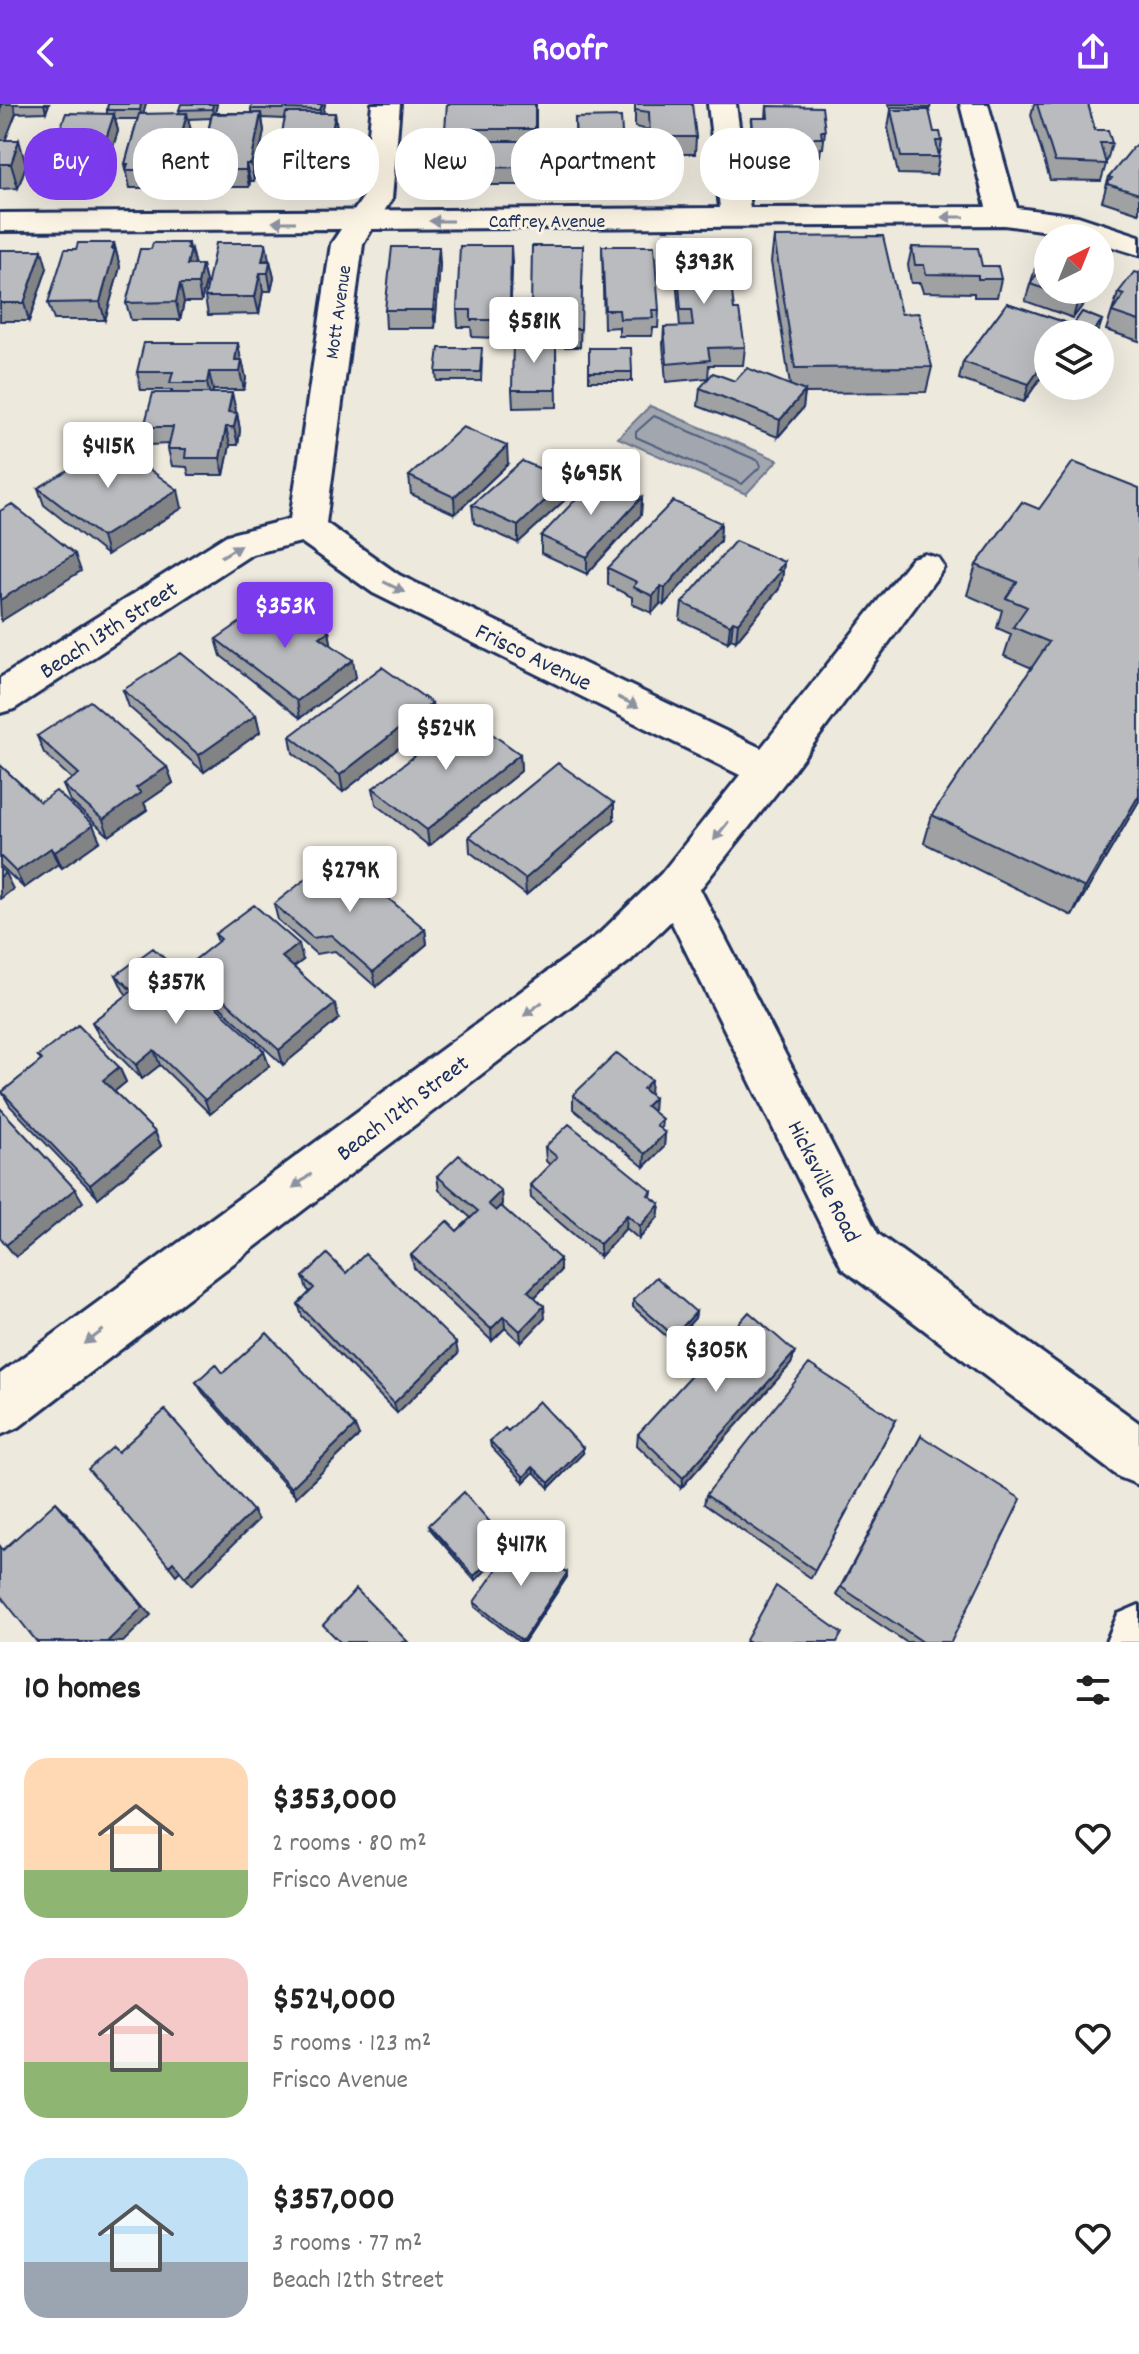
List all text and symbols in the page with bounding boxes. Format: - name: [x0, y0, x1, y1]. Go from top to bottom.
- text: Roofr: [532, 26, 607, 78]
- icon: back: [24, 30, 68, 74]
- icon: share: [1071, 30, 1115, 74]
- chip: Buy: [24, 128, 117, 200]
- chip: Rent: [133, 128, 238, 200]
- chip: Filters: [254, 128, 379, 200]
- chip: New: [395, 128, 495, 200]
- chip: Apartment: [511, 128, 684, 200]
- chip: House: [700, 128, 819, 200]
- street label: Caffrey Avenue: [489, 209, 605, 237]
- one-way arrow: [940, 211, 965, 223]
- one-way arrow: [271, 215, 296, 228]
- one-way arrow: [428, 215, 453, 227]
- north arrow: [1034, 224, 1114, 304]
- map controls: [1034, 224, 1114, 400]
- pin: $393K: [648, 238, 760, 306]
- text: $393K: [674, 245, 734, 282]
- street label: Mott Avenue: [320, 263, 360, 361]
- pin: $581K: [478, 297, 590, 365]
- text: $581K: [507, 304, 561, 341]
- button: layers: [1034, 320, 1114, 400]
- pin: $415K: [52, 422, 164, 490]
- text: $415K: [81, 429, 135, 466]
- pin: $695K: [535, 449, 647, 517]
- text: $695K: [560, 456, 622, 493]
- one-way arrow: [220, 544, 242, 558]
- street label: Beach 13th Street: [34, 574, 186, 689]
- one-way arrow: [383, 581, 406, 594]
- pin: $353K: [229, 582, 341, 650]
- text: $353K: [255, 589, 315, 626]
- street label: Frisco Avenue: [469, 616, 597, 702]
- one-way arrow: [617, 695, 640, 708]
- pin: $524K: [390, 704, 502, 772]
- text: $524K: [416, 711, 476, 748]
- one-way arrow: [713, 821, 730, 841]
- pin: $279K: [294, 846, 406, 914]
- text: $279K: [321, 853, 379, 890]
- pin: $357K: [120, 958, 232, 1026]
- text: $357K: [147, 965, 205, 1002]
- one-way arrow: [522, 1000, 543, 1016]
- street label: Beach 12th Street: [330, 1048, 478, 1171]
- street label: Hicksville Road: [777, 1115, 868, 1249]
- one-way arrow: [292, 1173, 312, 1189]
- pin: $305K: [660, 1326, 772, 1394]
- one-way arrow: [84, 1329, 104, 1345]
- text: $305K: [685, 1333, 747, 1370]
- pin: $417K: [465, 1520, 577, 1588]
- text: $417K: [495, 1527, 547, 1564]
- text: 10 homes: [24, 1666, 141, 1715]
- icon: filters: [1071, 1668, 1115, 1712]
- text: $353,000: [272, 1777, 397, 1826]
- icon: home: [88, 1790, 184, 1886]
- icon: heart: [1071, 1816, 1115, 1860]
- text: 2 rooms · 80 m²: [272, 1826, 427, 1863]
- text: Frisco Avenue: [272, 1863, 408, 1900]
- text: $524,000: [272, 1977, 396, 2026]
- icon: home: [88, 1990, 184, 2086]
- icon: heart: [1071, 2016, 1115, 2060]
- text: 5 rooms · 123 m²: [272, 2026, 431, 2063]
- text: Frisco Avenue: [272, 2063, 408, 2100]
- text: $357,000: [272, 2177, 395, 2226]
- icon: home: [88, 2190, 184, 2286]
- icon: heart: [1071, 2216, 1115, 2260]
- text: 3 rooms · 77 m²: [272, 2226, 422, 2263]
- text: Beach 12th Street: [272, 2263, 444, 2300]

